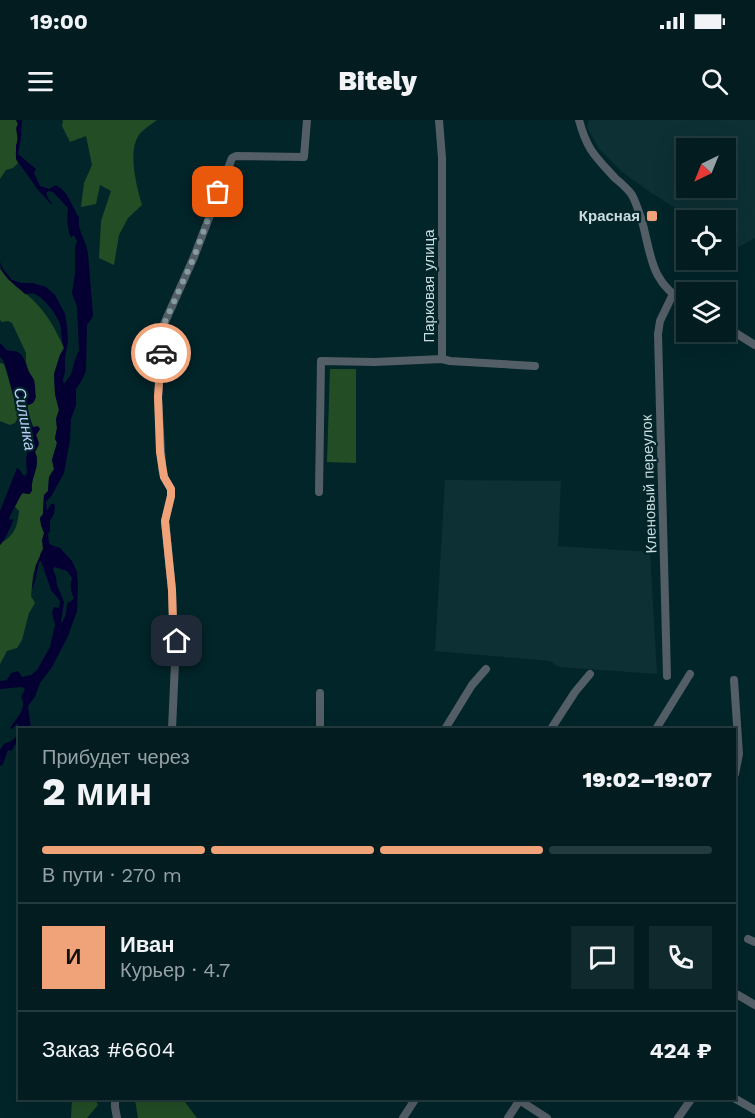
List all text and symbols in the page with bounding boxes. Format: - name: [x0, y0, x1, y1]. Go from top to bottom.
- text: 19:00: [30, 9, 88, 34]
- icon: menu: [24, 65, 57, 98]
- text: Bitely: [338, 65, 417, 97]
- icon: search: [698, 65, 731, 98]
- north arrow: [676, 138, 736, 198]
- map controls: [676, 138, 736, 342]
- pin: [192, 166, 243, 217]
- icon: bag: [201, 175, 234, 208]
- place label: Красная: [579, 207, 640, 225]
- marker: Красная: [645, 209, 659, 223]
- button: locate: [676, 210, 736, 270]
- street label: Парковая улица: [420, 229, 438, 343]
- button: layers: [676, 282, 736, 342]
- courier: [131, 323, 191, 383]
- icon: car: [145, 337, 178, 370]
- water label: Силинка: [10, 386, 40, 452]
- street label: Кленовый переулок: [638, 414, 660, 554]
- pin: [151, 615, 202, 666]
- icon: home: [160, 624, 193, 657]
- text: Прибудет через: [42, 745, 190, 769]
- text: 19:02–19:07: [582, 767, 712, 792]
- text: 2 мин: [42, 769, 152, 814]
- text: В пути · 270 m: [42, 863, 182, 887]
- button: chat: [571, 926, 634, 989]
- button: phone: [649, 926, 712, 989]
- text: Иван: [120, 932, 175, 957]
- text: И: [66, 944, 81, 969]
- text: Курьер · 4.7: [120, 958, 230, 982]
- text: Заказ #6604: [42, 1037, 175, 1062]
- text: 424 ₽: [650, 1038, 712, 1063]

